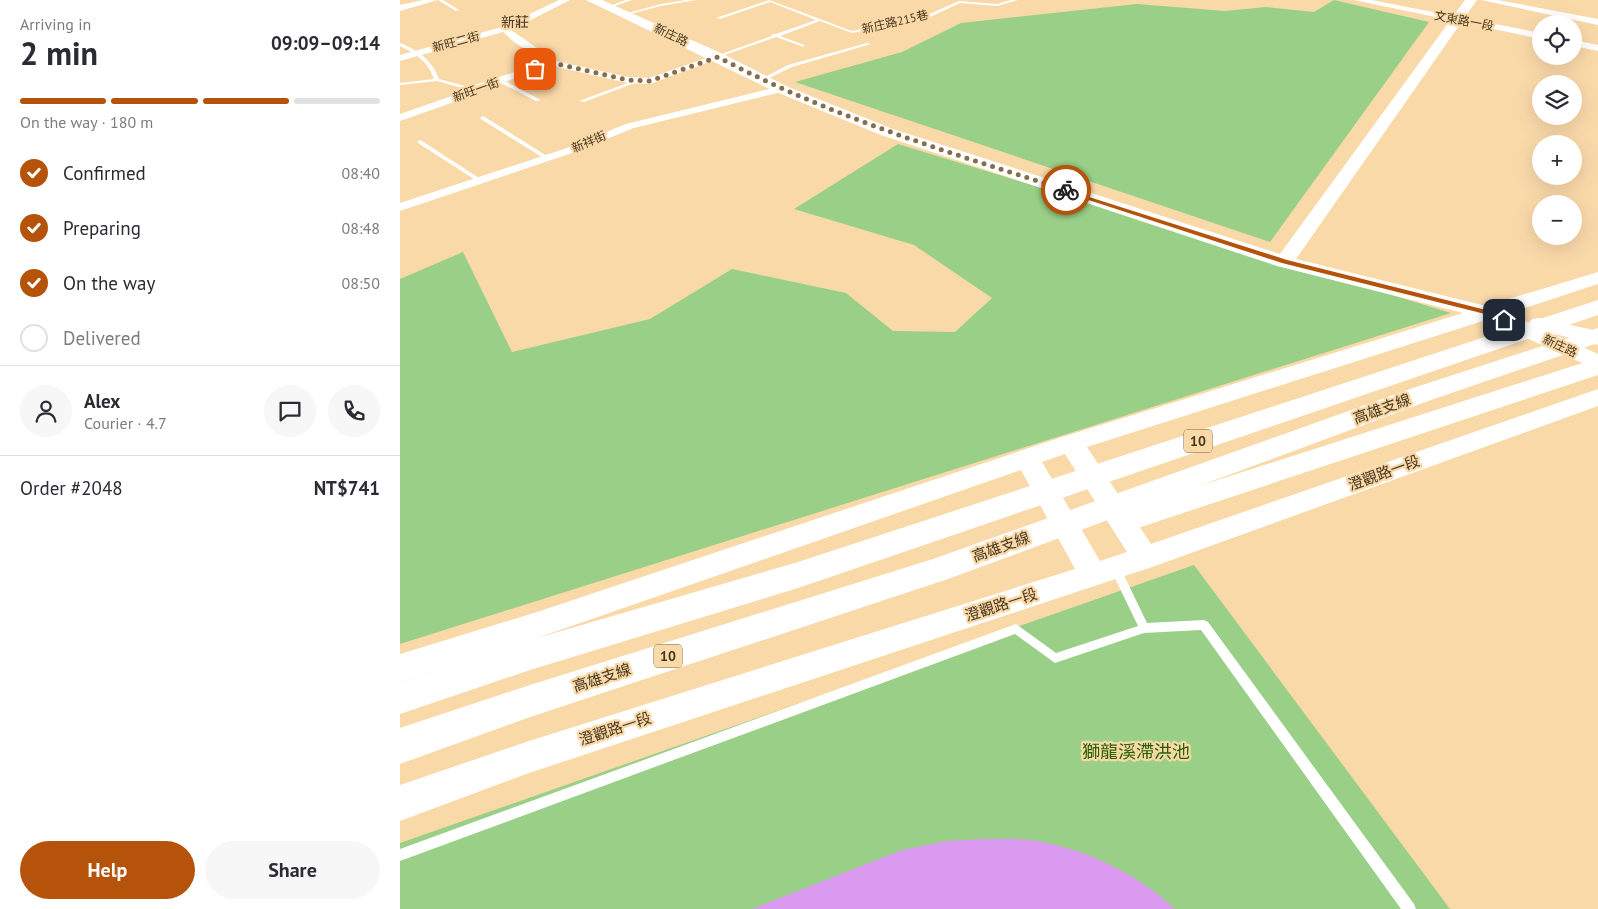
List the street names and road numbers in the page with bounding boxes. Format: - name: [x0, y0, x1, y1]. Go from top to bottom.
- street label: 新庄路215巷: [860, 7, 930, 36]
- street label: 文東路一段: [1433, 7, 1495, 34]
- street label: 新庄路: [652, 20, 691, 49]
- street label: 新旺二街: [431, 28, 481, 55]
- street label: 新旺一街: [451, 74, 501, 105]
- street label: 新祥街: [569, 128, 608, 155]
- street label: 新庄路: [1541, 331, 1580, 360]
- street label: 高雄支線: [1350, 389, 1413, 428]
- road number: 10: [1184, 430, 1212, 452]
- street label: 澄觀路一段: [1345, 451, 1422, 494]
- street label: 高雄支線: [969, 527, 1032, 566]
- street label: 澄觀路一段: [962, 584, 1039, 625]
- road number: 10: [654, 644, 682, 668]
- street label: 高雄支線: [570, 659, 633, 696]
- street label: 澄觀路一段: [576, 708, 653, 749]

